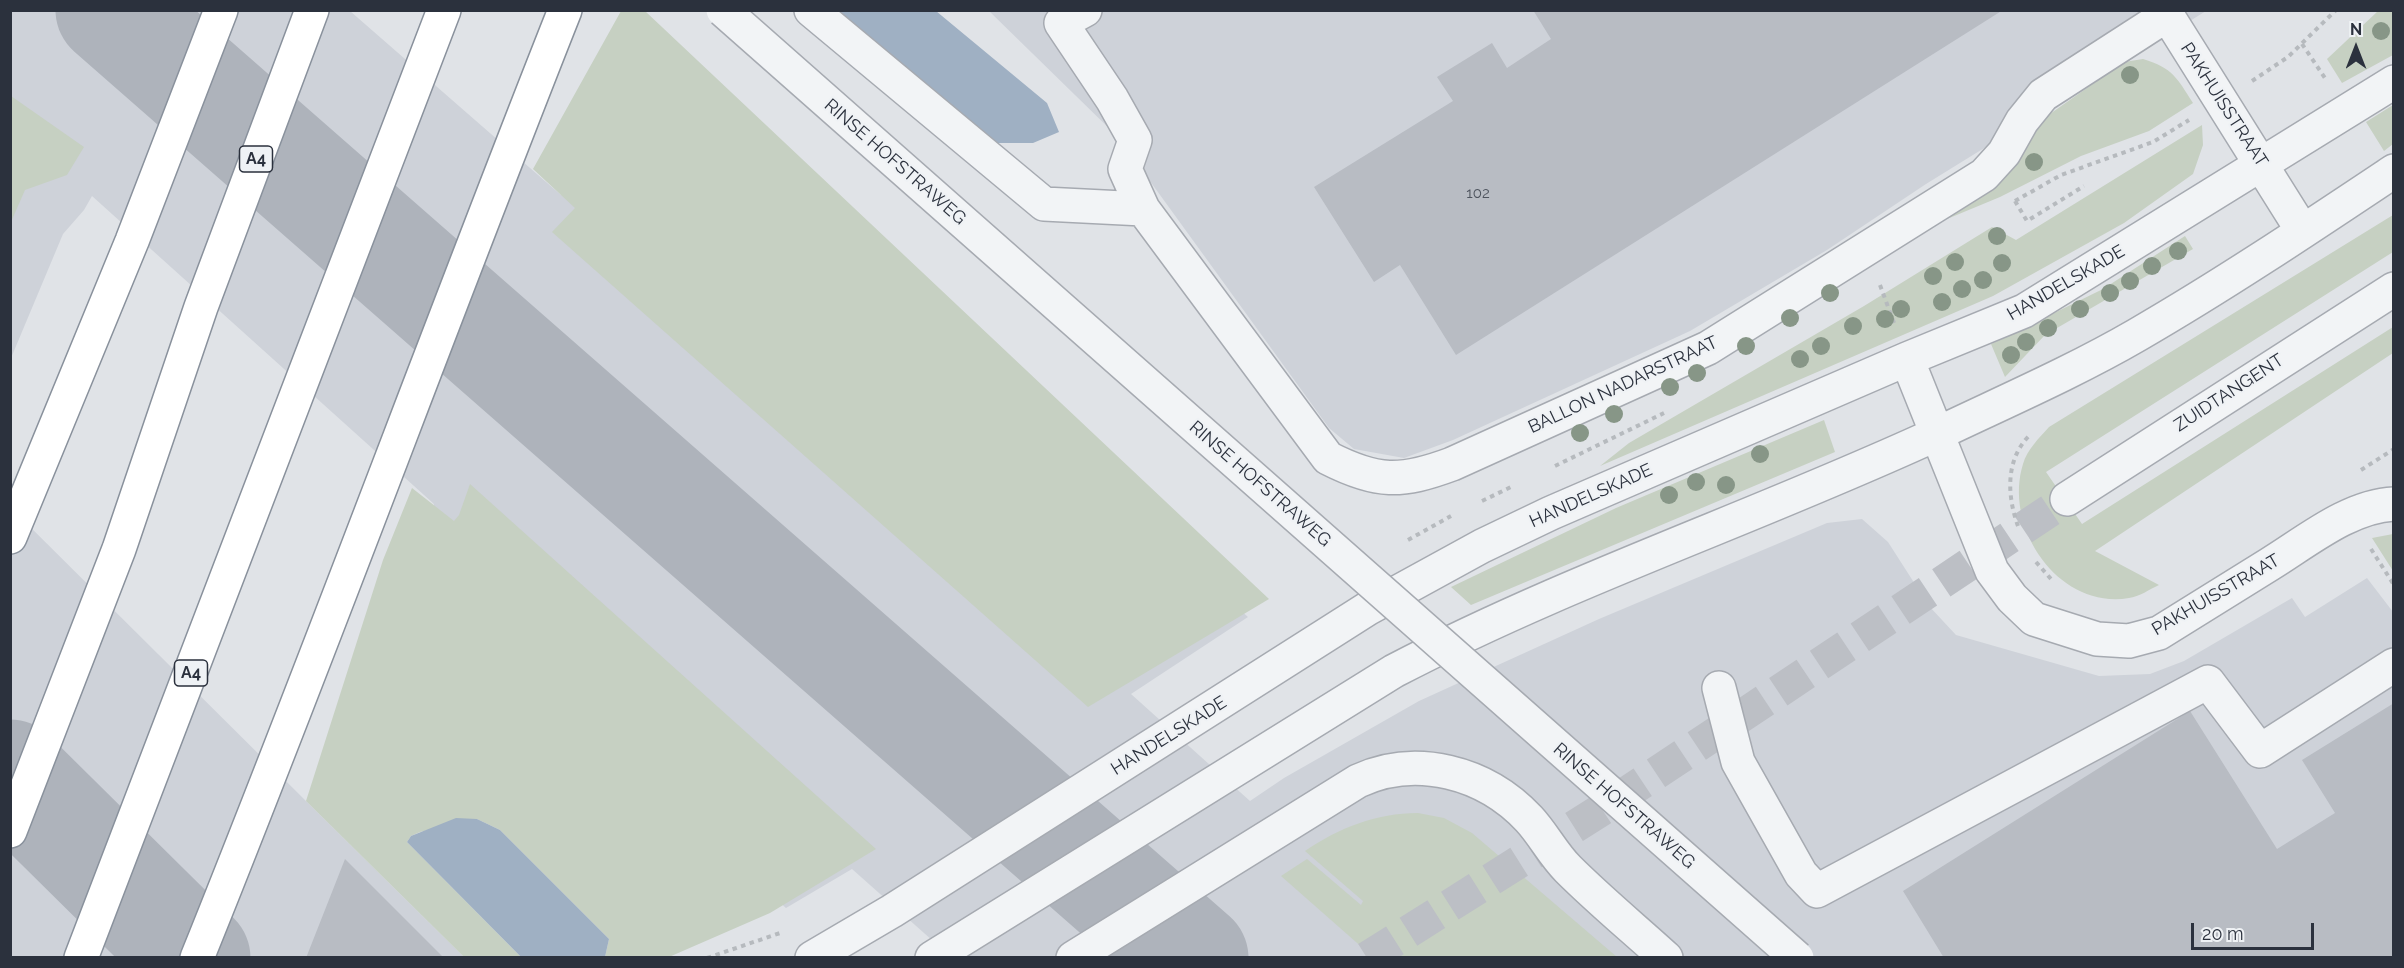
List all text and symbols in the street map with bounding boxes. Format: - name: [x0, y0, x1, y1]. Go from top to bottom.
- north arrow: [2326, 18, 2386, 78]
- text: N: [2350, 20, 2362, 39]
- street label: PAKHUISSTRAAT: [2176, 39, 2272, 171]
- street label: RINSE HOFSTRAWEG: [820, 95, 970, 229]
- road number: A4: [240, 146, 272, 172]
- house number: 102: [1466, 184, 1490, 202]
- street label: HANDELSKADE: [2003, 241, 2129, 325]
- street label: BALLON NADARSTRAAT: [1525, 332, 1721, 438]
- street label: ZUIDTANGENT: [2170, 350, 2288, 436]
- street label: RINSE HOFSTRAWEG: [1185, 417, 1335, 551]
- street label: HANDELSKADE: [1526, 459, 1656, 533]
- street label: PAKHUISSTRAAT: [2148, 550, 2284, 640]
- road number: A4: [174, 660, 207, 686]
- street label: HANDELSKADE: [1107, 692, 1231, 780]
- street label: RINSE HOFSTRAWEG: [1549, 739, 1699, 873]
- scale bar: [2194, 911, 2317, 949]
- text: 20 m: [2202, 923, 2244, 944]

